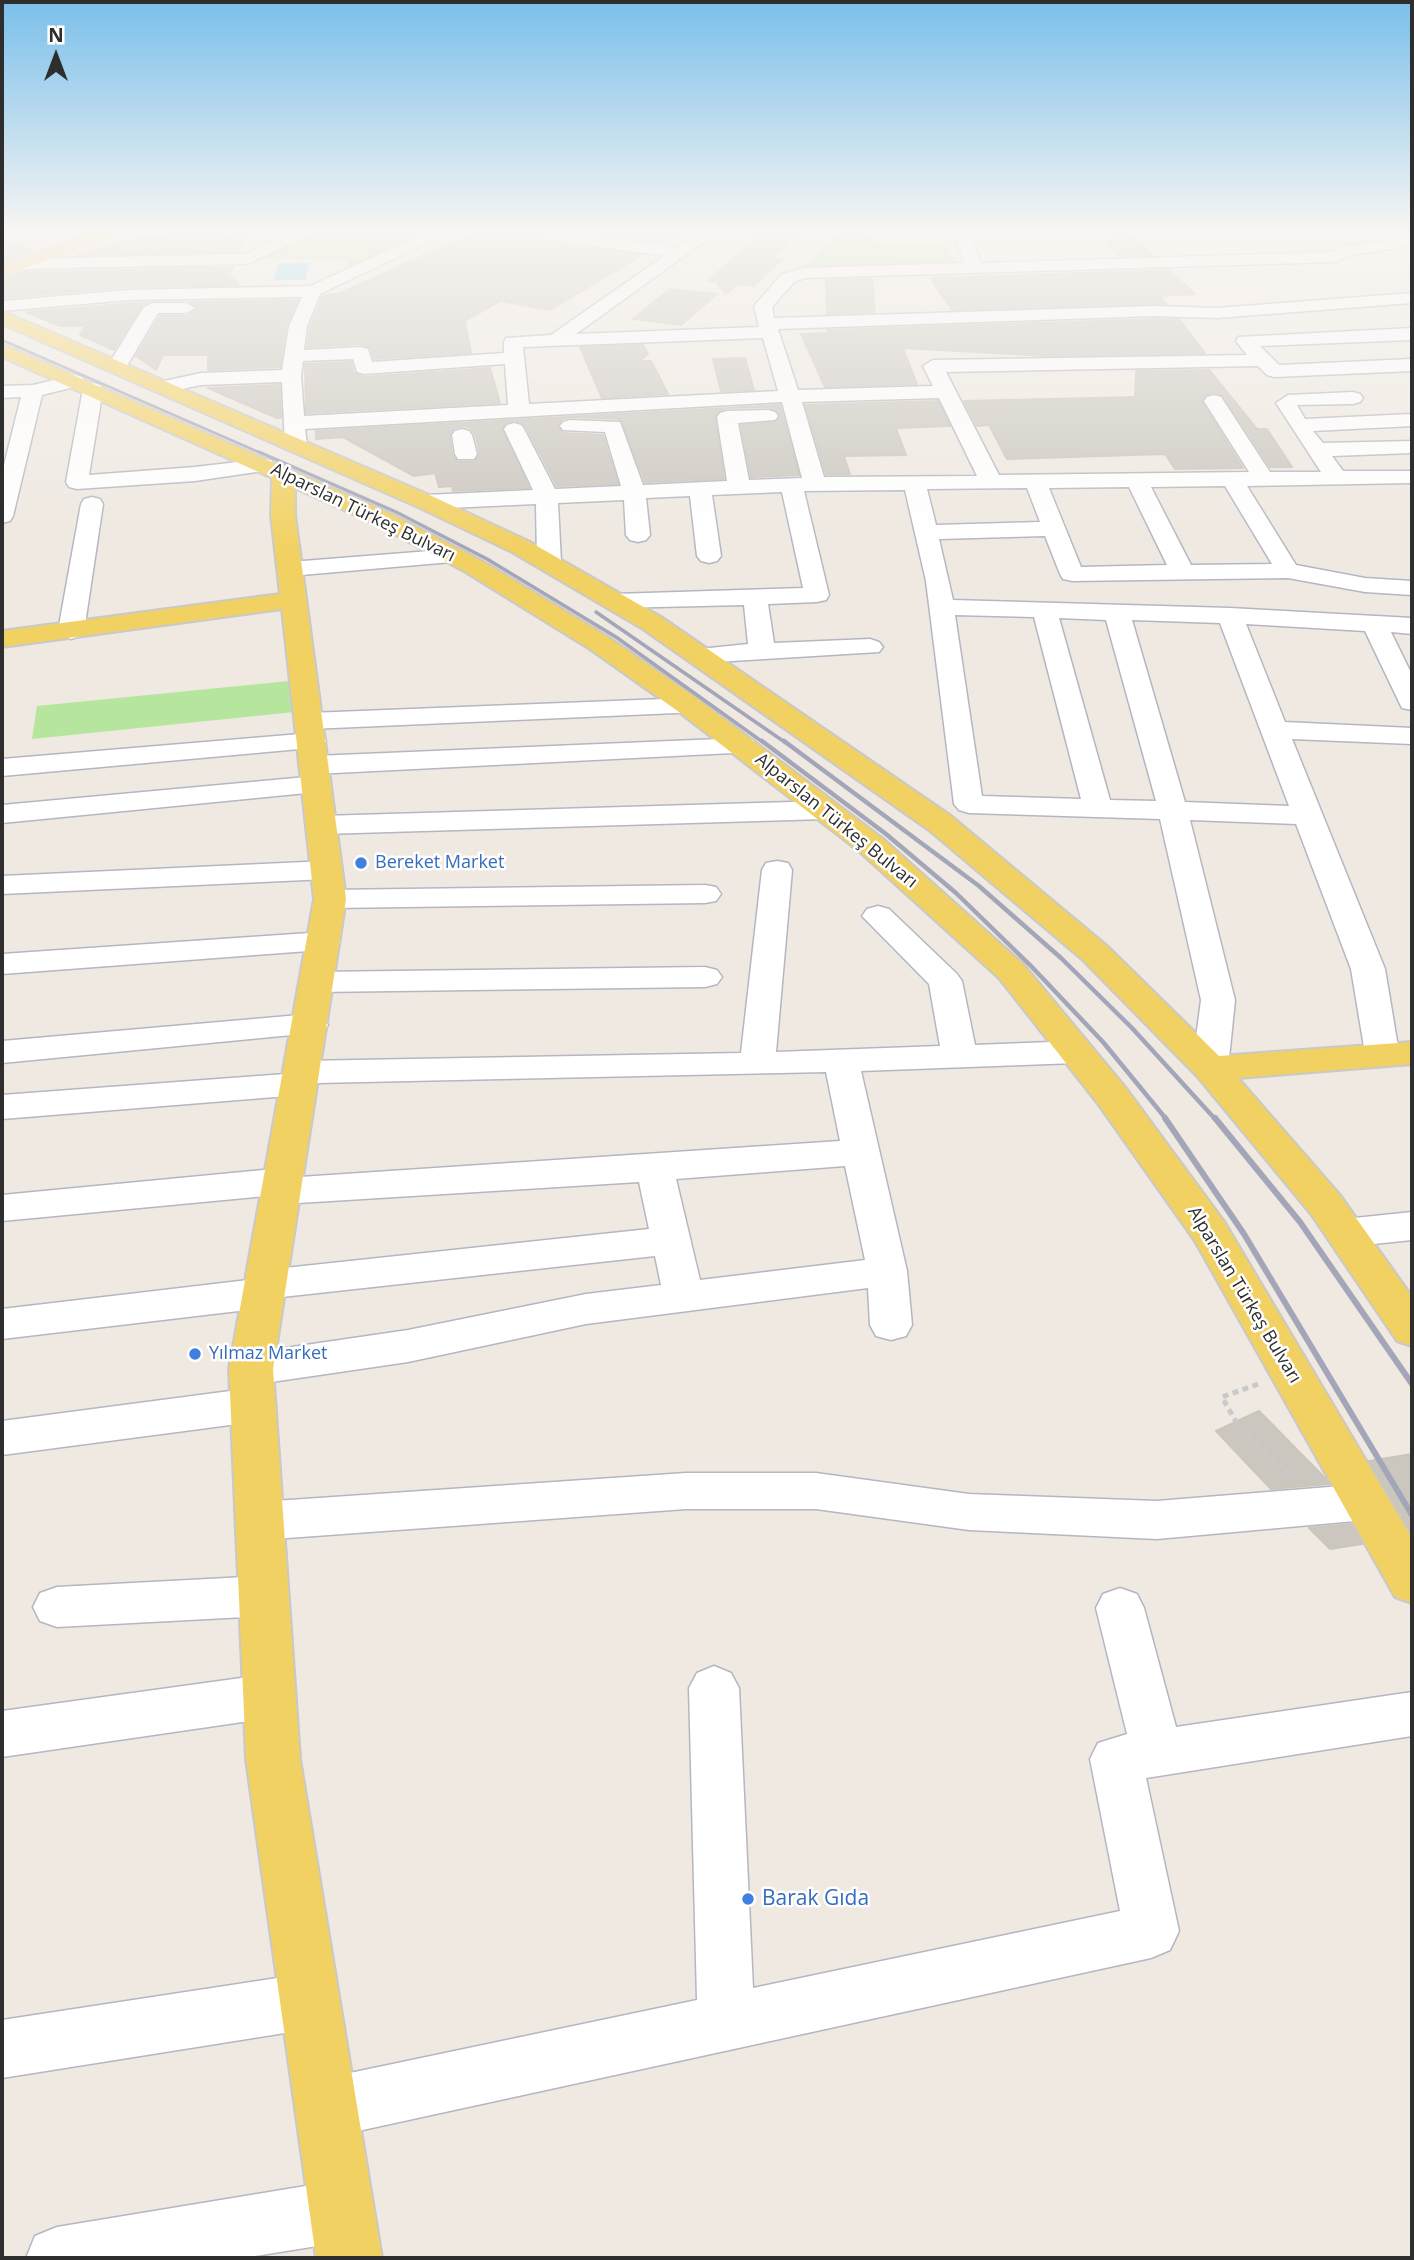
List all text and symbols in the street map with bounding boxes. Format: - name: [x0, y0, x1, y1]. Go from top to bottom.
- north arrow: [21, 21, 91, 91]
- text: N: [48, 22, 64, 48]
- street label: Alparslan Türkeş Bulvarı: [267, 459, 459, 567]
- street label: Alparslan Türkeş Bulvarı: [751, 749, 921, 893]
- place label: Bereket Market: [375, 852, 504, 874]
- marker: Bereket Market: [353, 855, 369, 871]
- street label: Alparslan Türkeş Bulvarı: [1183, 1203, 1305, 1387]
- place label: Yılmaz Market: [209, 1343, 327, 1365]
- marker: Yılmaz Market: [187, 1346, 203, 1362]
- place label: Barak Gıda: [762, 1886, 869, 1912]
- marker: Barak Gıda: [740, 1891, 756, 1907]

